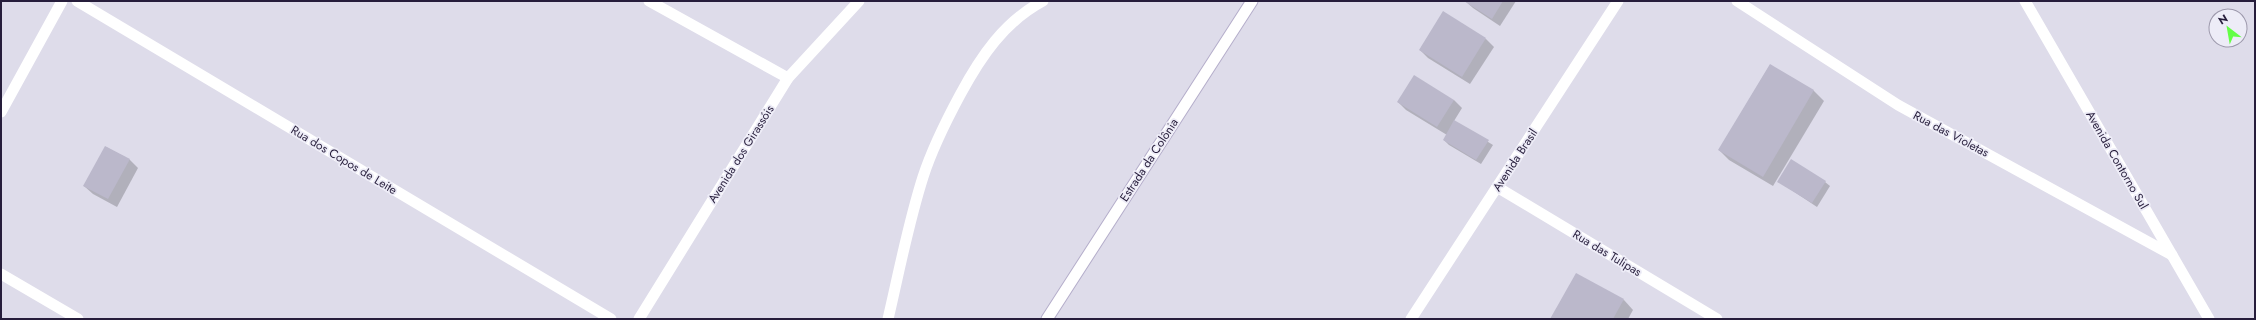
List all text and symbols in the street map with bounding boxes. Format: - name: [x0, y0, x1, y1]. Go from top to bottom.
- north arrow: [2208, 8, 2248, 48]
- text: N: [2215, 10, 2231, 29]
- street label: Avenida dos Girassóis: [704, 101, 779, 206]
- street label: Rua das Violetas: [1910, 106, 1992, 162]
- street label: Avenida Contorno Sul: [2081, 107, 2153, 213]
- street label: Estrada da Colônia: [1115, 115, 1183, 205]
- street label: Rua dos Copos de Leite: [287, 121, 401, 199]
- street label: Avenida Brasil: [1488, 125, 1542, 195]
- street label: Rua das Tulipas: [1569, 225, 1645, 281]

